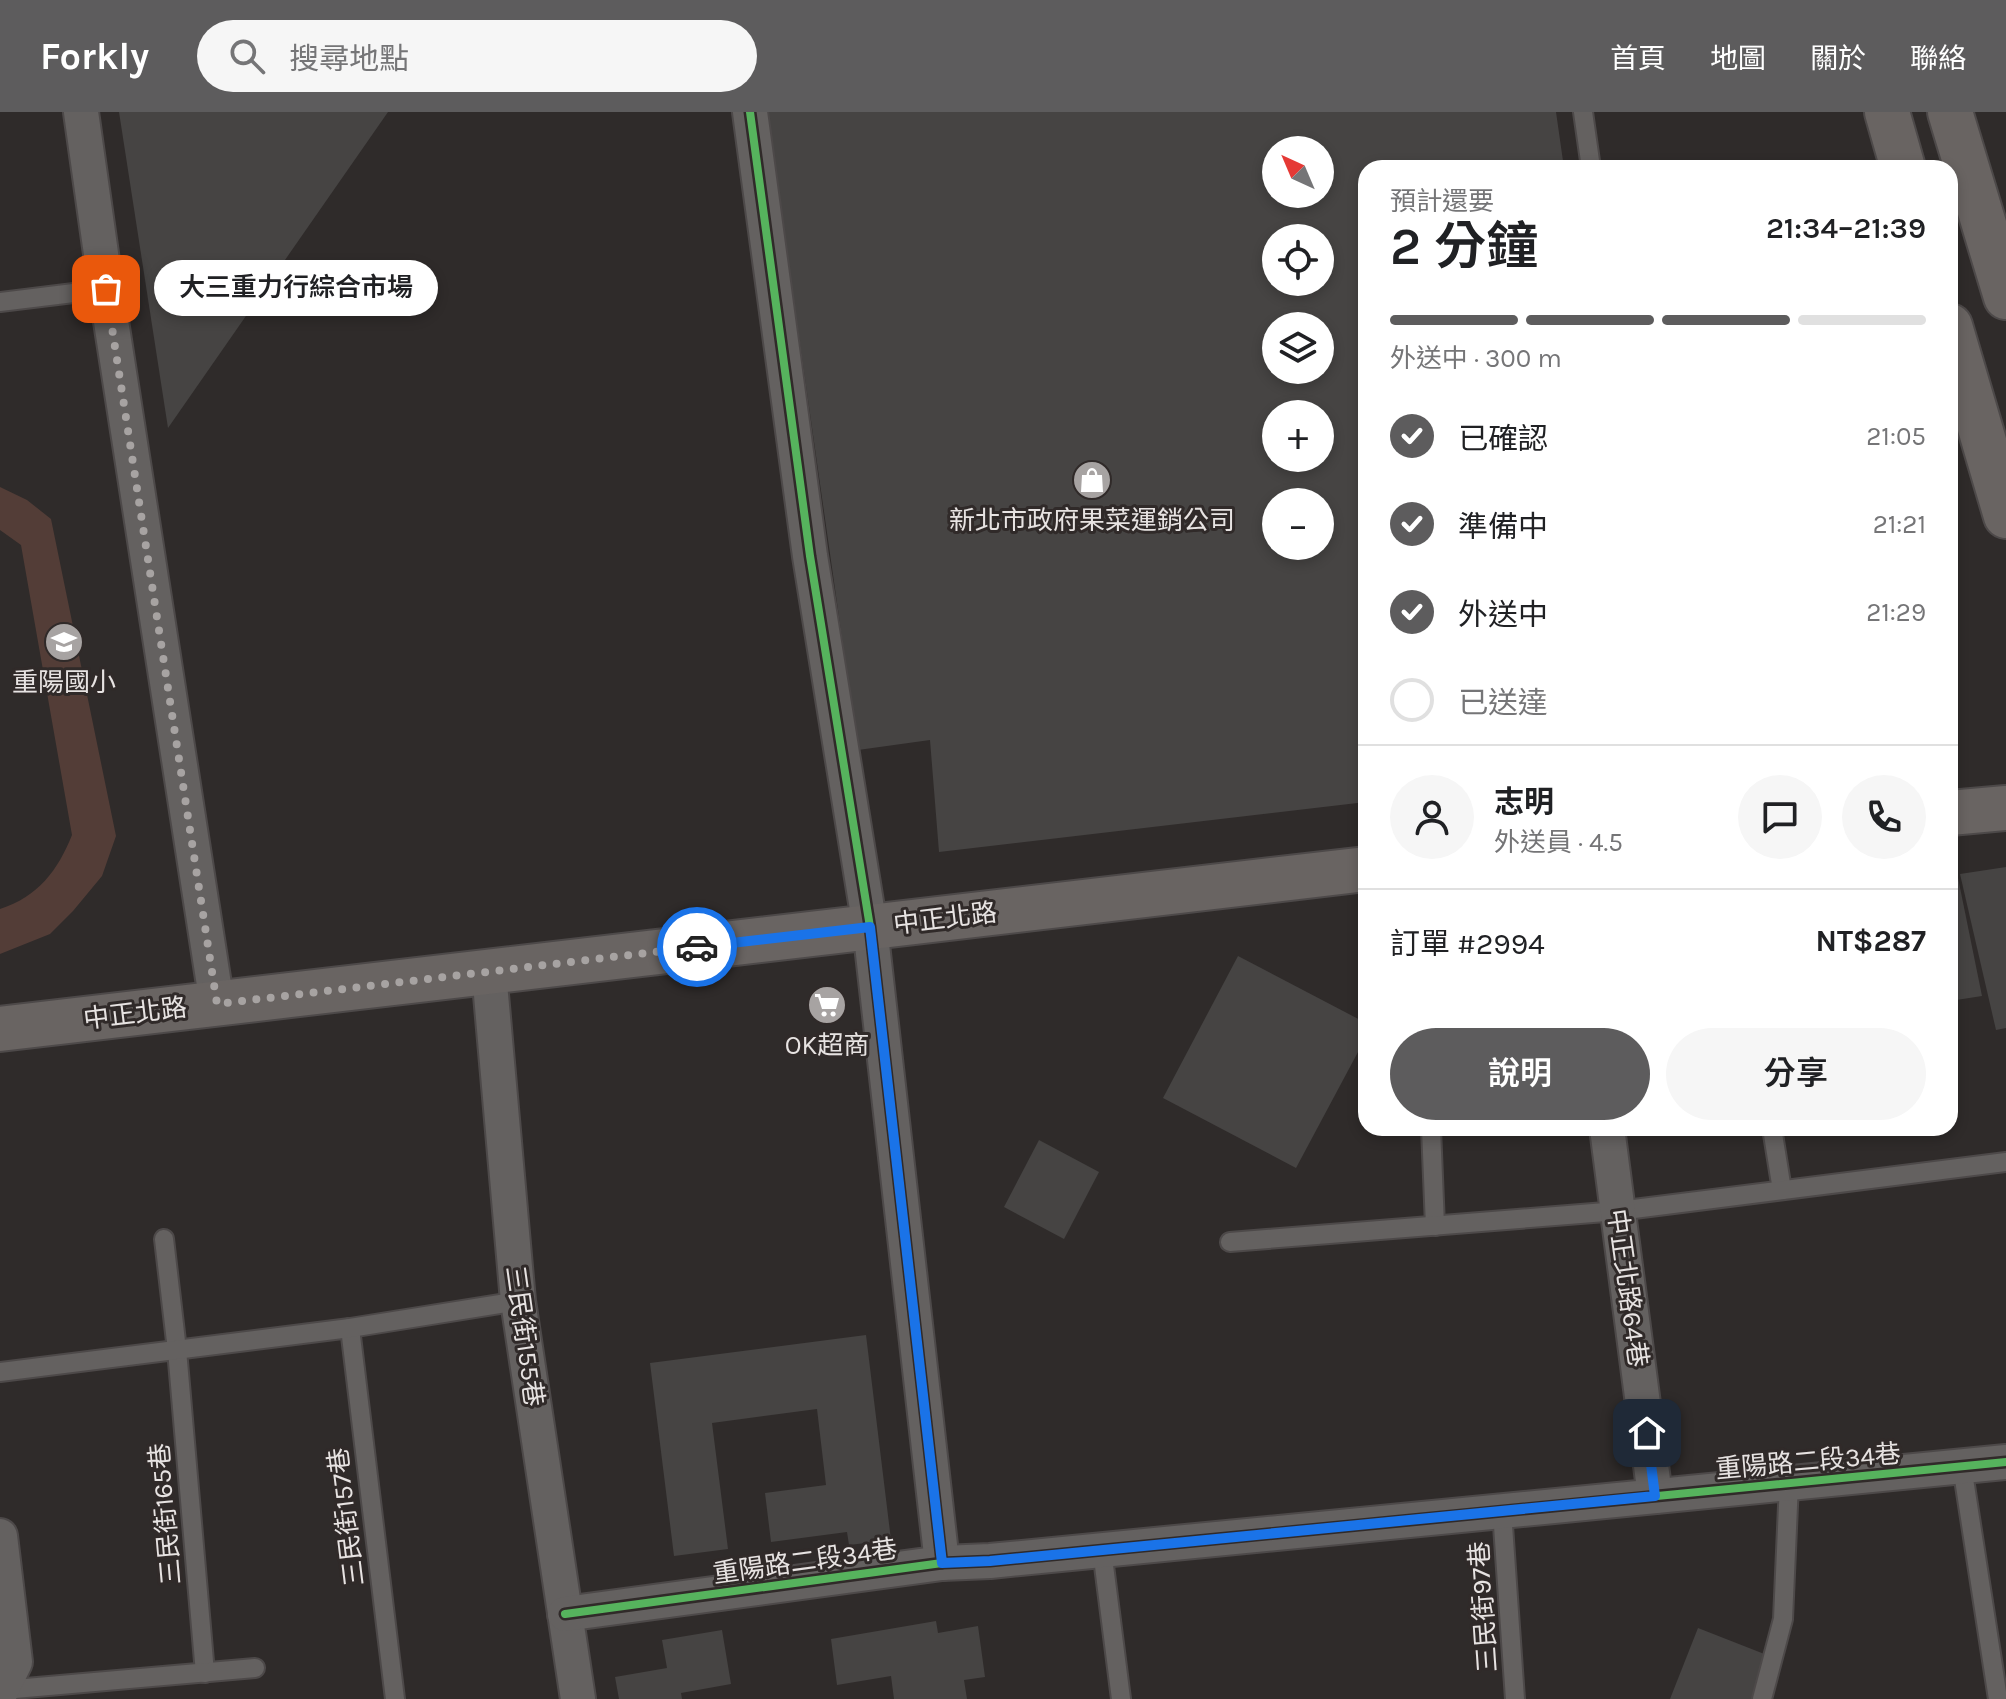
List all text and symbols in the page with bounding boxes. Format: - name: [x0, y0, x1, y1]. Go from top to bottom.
- search box: [197, 20, 757, 92]
- text: Forkly: [40, 34, 149, 79]
- icon: search: [225, 34, 269, 78]
- text: 搜尋地點: [289, 41, 409, 77]
- text: 首頁: [1610, 42, 1666, 75]
- text: 地圖: [1710, 42, 1766, 75]
- text: 關於: [1810, 42, 1866, 75]
- text: 聯絡: [1910, 42, 1966, 75]
- north arrow: [1262, 136, 1334, 208]
- map controls: [1262, 136, 1334, 560]
- text: 預計還要: [1390, 186, 1494, 217]
- text: 21:34–21:39: [1766, 210, 1926, 246]
- text: 2 分鐘: [1390, 216, 1538, 277]
- button: locate: [1262, 224, 1334, 296]
- pin: [72, 255, 140, 323]
- callout: 大三重力行綜合市場: [154, 261, 438, 317]
- icon: bag: [84, 267, 128, 311]
- text: 大三重力行綜合市場: [179, 272, 413, 303]
- button: layers: [1262, 312, 1334, 384]
- text: 外送中 · 300 m: [1390, 343, 1562, 374]
- button: +: [1262, 400, 1334, 472]
- icon: check: [1390, 414, 1434, 458]
- text: 已確認: [1458, 421, 1548, 457]
- text: 21:05: [1866, 421, 1926, 452]
- shop icon: 新北市政府果菜運銷公司: [1071, 459, 1113, 501]
- button: −: [1262, 488, 1334, 560]
- icon: check: [1390, 502, 1434, 546]
- place label: 新北市政府果菜運銷公司: [949, 505, 1235, 536]
- text: 準備中: [1458, 509, 1548, 545]
- text: 21:21: [1873, 509, 1926, 540]
- icon: check: [1390, 590, 1434, 634]
- text: 外送中: [1458, 597, 1548, 633]
- text: 21:29: [1866, 597, 1926, 628]
- school or university icon: 重陽國小: [43, 621, 85, 663]
- place label: 重陽國小: [12, 667, 116, 698]
- text: 已送達: [1458, 685, 1548, 721]
- button: person: [1390, 775, 1474, 859]
- button: chat: [1738, 775, 1822, 859]
- button: phone: [1842, 775, 1926, 859]
- text: 志明: [1494, 784, 1554, 820]
- text: 外送員 · 4.5: [1494, 827, 1623, 858]
- street label: 中正北路: [892, 897, 999, 940]
- courier: [657, 907, 737, 987]
- text: NT$287: [1815, 923, 1926, 959]
- icon: car: [675, 925, 719, 969]
- text: 訂單 #2994: [1390, 926, 1545, 962]
- supermarket icon: OK超商: [806, 984, 848, 1026]
- street label: 中正北路: [82, 992, 189, 1035]
- button: 說明: [1390, 1028, 1650, 1120]
- button: 分享: [1666, 1028, 1926, 1120]
- place label: OK超商: [785, 1030, 869, 1061]
- street label: 中正北路64巷: [1601, 1207, 1654, 1369]
- street label: 三民街155巷: [499, 1264, 550, 1409]
- pin: [1613, 1399, 1681, 1467]
- icon: home: [1625, 1411, 1669, 1455]
- street label: 重陽路二段34巷: [1714, 1438, 1902, 1485]
- street label: 三民街165巷: [144, 1442, 187, 1586]
- street label: 三民街157巷: [323, 1446, 370, 1588]
- street label: 重陽路二段34巷: [711, 1533, 899, 1590]
- street label: 三民街97巷: [1463, 1540, 1504, 1674]

